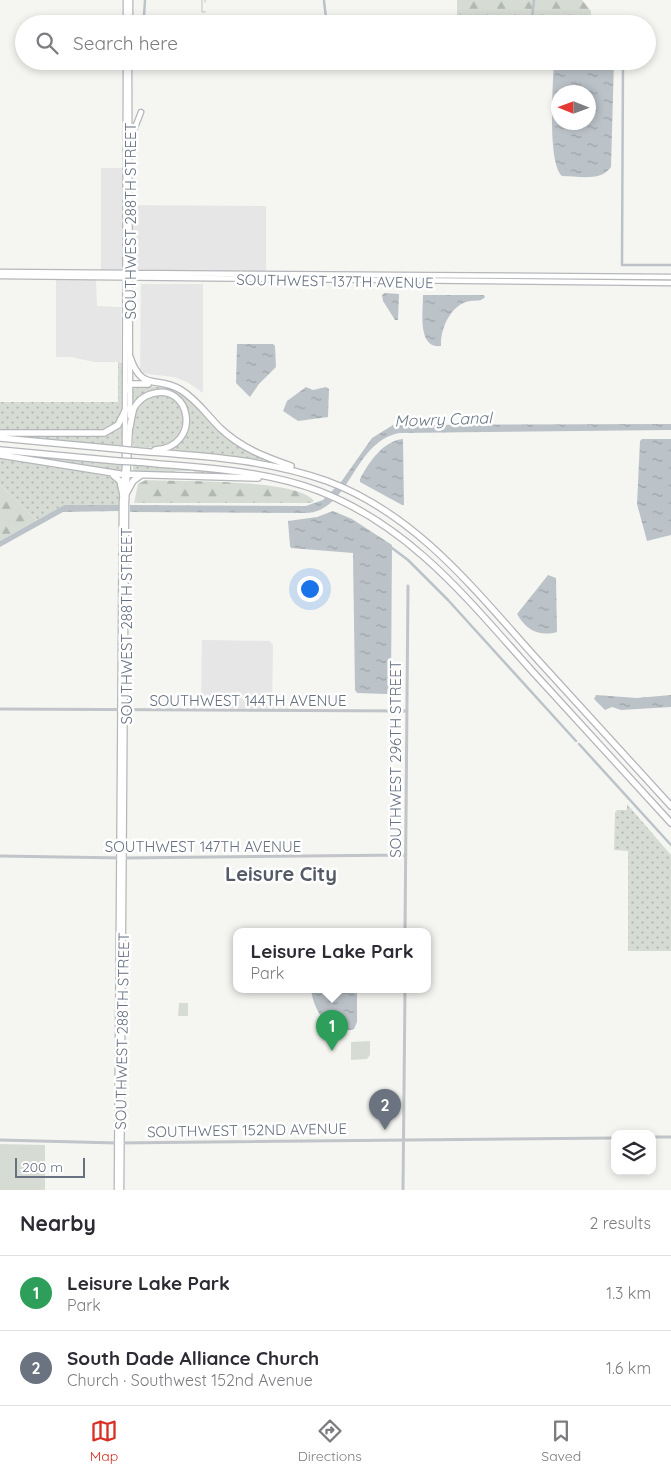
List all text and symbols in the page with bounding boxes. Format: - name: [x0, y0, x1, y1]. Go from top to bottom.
- search box: [15, 15, 656, 70]
- icon: search: [33, 29, 61, 57]
- text: Search here: [73, 31, 178, 55]
- north arrow: [551, 85, 596, 130]
- street label: SOUTHWEST 288TH STREET: [121, 122, 140, 320]
- street label: SOUTHWEST 137TH AVENUE: [236, 270, 434, 292]
- water label: Mowry Canal: [394, 407, 494, 431]
- street label: SOUTHWEST 288TH STREET: [117, 527, 136, 725]
- your location: [297, 576, 323, 602]
- street label: SOUTHWEST 296TH STREET: [386, 660, 405, 858]
- street label: SOUTHWEST 144TH AVENUE: [149, 691, 347, 710]
- street label: SOUTHWEST 147TH AVENUE: [105, 837, 301, 856]
- district label: Leisure City: [225, 861, 337, 886]
- popup: [233, 928, 431, 993]
- street label: SOUTHWEST 288TH STREET: [111, 932, 133, 1130]
- text: Leisure Lake Park: [251, 939, 413, 963]
- text: Park: [251, 963, 284, 983]
- pin: 1: [316, 1010, 348, 1051]
- pin: 2: [369, 1089, 401, 1130]
- street label: SOUTHWEST 152ND AVENUE: [147, 1119, 347, 1141]
- map controls: [611, 1130, 656, 1175]
- button: layers: [611, 1130, 656, 1175]
- scale bar: [15, 1155, 85, 1178]
- text: 200 m: [22, 1158, 63, 1176]
- text: Nearby: [20, 1210, 96, 1236]
- text: 2 results: [589, 1213, 651, 1233]
- text: Leisure Lake Park: [67, 1271, 230, 1295]
- text: 1: [33, 1283, 39, 1303]
- text: 1.3 km: [606, 1283, 651, 1303]
- text: Park: [67, 1295, 101, 1315]
- text: South Dade Alliance Church: [67, 1346, 319, 1370]
- text: 2: [31, 1358, 41, 1378]
- text: 1.6 km: [606, 1358, 651, 1378]
- text: Church · Southwest 152nd Avenue: [67, 1370, 313, 1390]
- tab: Map: [90, 1417, 118, 1465]
- tab: Directions: [298, 1417, 362, 1465]
- tab: Saved: [541, 1417, 581, 1465]

